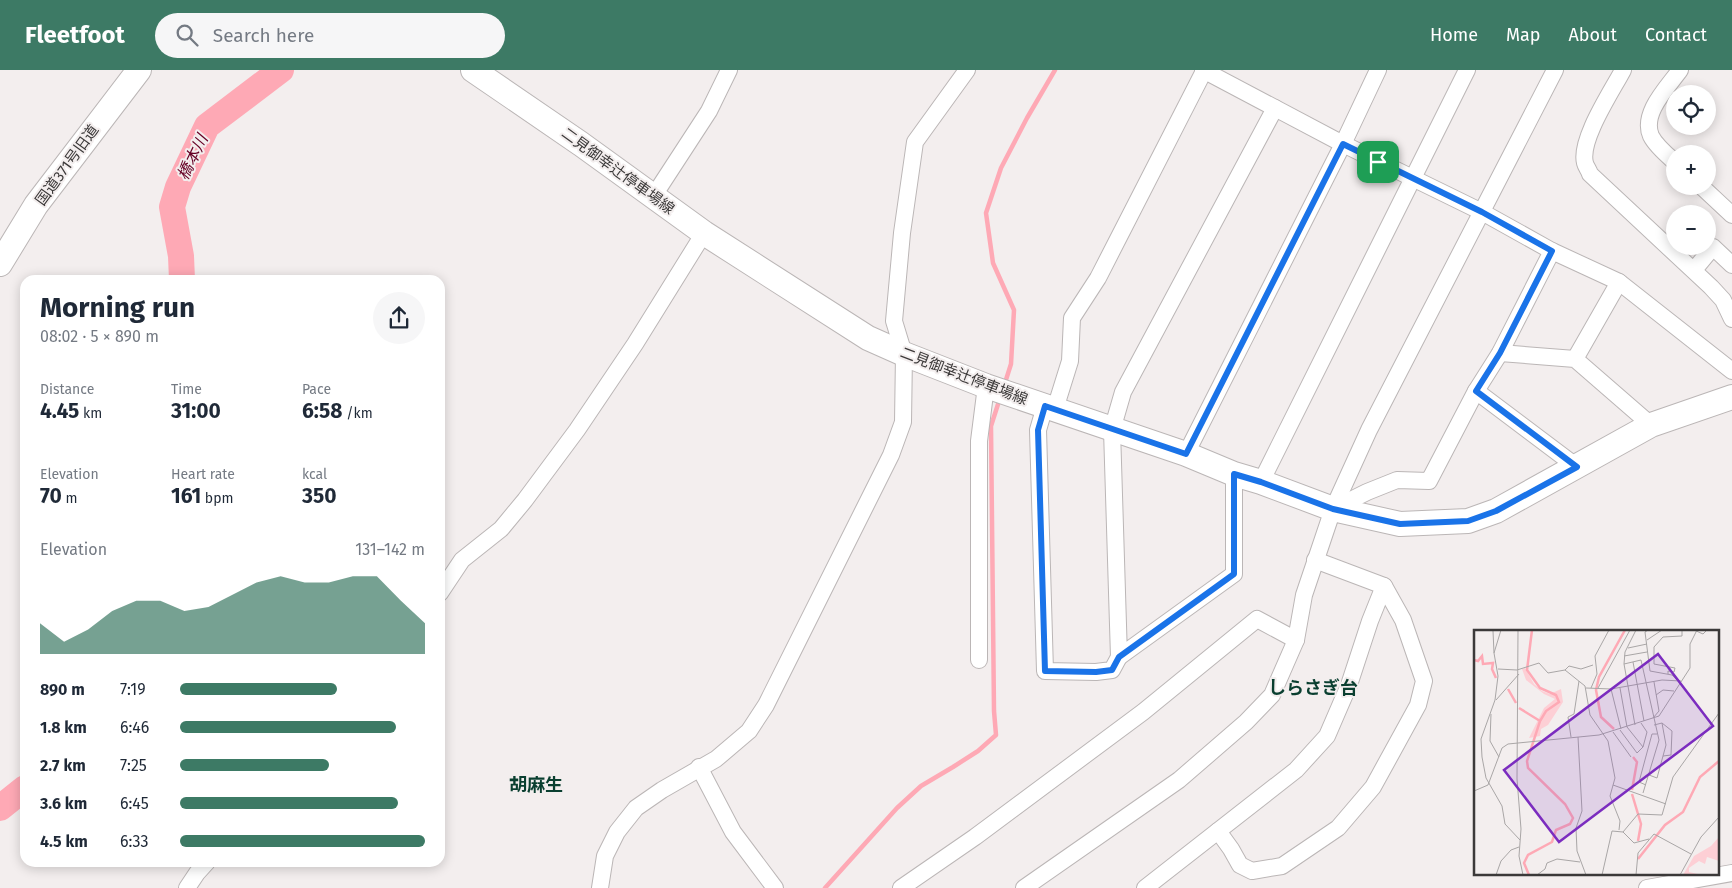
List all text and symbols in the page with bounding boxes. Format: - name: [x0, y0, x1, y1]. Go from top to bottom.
- search box: [155, 13, 505, 58]
- text: Fleetfoot: [25, 21, 125, 49]
- icon: search: [173, 21, 201, 49]
- text: Search here: [213, 24, 314, 47]
- text: Home: [1430, 24, 1478, 46]
- text: Map: [1506, 24, 1540, 46]
- text: About: [1568, 24, 1617, 46]
- text: Contact: [1645, 24, 1707, 46]
- map controls: [1666, 85, 1716, 255]
- button: locate: [1666, 85, 1716, 135]
- street label: 国道371号旧道: [32, 121, 102, 209]
- street label: 二見御幸辻停車場線: [558, 124, 678, 218]
- water label: 橋本川: [173, 130, 212, 183]
- pin: [1357, 141, 1399, 183]
- button: +: [1666, 145, 1716, 195]
- icon: arrive: [1364, 148, 1392, 176]
- button: −: [1666, 205, 1716, 255]
- text: Morning run: [40, 291, 195, 324]
- button: share: [373, 292, 425, 344]
- text: 08:02 · 5 × 890 m: [40, 327, 159, 346]
- street label: 二見御幸辻停車場線: [898, 343, 1030, 409]
- text: Distance: [40, 381, 94, 398]
- text: Time: [171, 381, 202, 398]
- text: Pace: [302, 381, 331, 398]
- text: 4.45: [40, 398, 79, 424]
- text: 31:00: [171, 398, 221, 424]
- text: 6:58: [302, 398, 343, 424]
- text: km: [79, 405, 102, 422]
- text: /km: [343, 405, 373, 422]
- text: Elevation: [40, 466, 99, 483]
- text: Heart rate: [171, 466, 235, 483]
- text: kcal: [302, 466, 327, 483]
- text: 70: [40, 483, 62, 509]
- text: 161: [171, 483, 201, 509]
- text: 350: [302, 483, 336, 509]
- text: m: [62, 490, 78, 507]
- text: bpm: [201, 490, 234, 507]
- text: Elevation: [40, 540, 107, 559]
- text: 131–142 m: [355, 540, 425, 559]
- inset map: [1474, 630, 1720, 876]
- district label: しらさぎ台: [1268, 677, 1358, 699]
- text: 890 m: [40, 680, 85, 699]
- text: 7:19: [120, 680, 146, 699]
- text: 1.8 km: [40, 718, 87, 737]
- text: 6:46: [120, 718, 149, 737]
- text: 2.7 km: [40, 756, 86, 775]
- text: 7:25: [120, 756, 147, 775]
- district label: 胡麻生: [509, 774, 563, 796]
- text: 3.6 km: [40, 794, 87, 813]
- text: 6:45: [120, 794, 149, 813]
- text: 4.5 km: [40, 832, 88, 851]
- text: 6:33: [120, 832, 148, 851]

